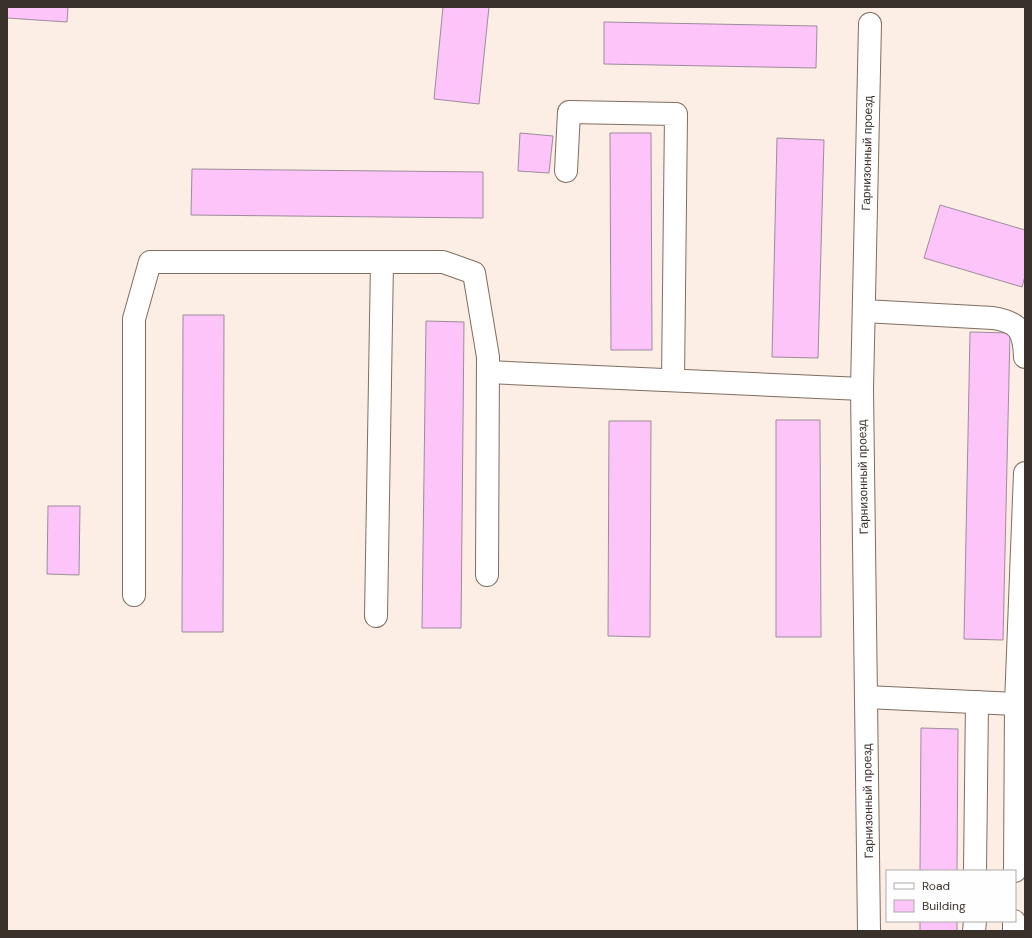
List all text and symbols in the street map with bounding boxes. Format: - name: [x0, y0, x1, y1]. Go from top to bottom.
- street label: Гарнизонный проезд: [858, 95, 876, 211]
- street label: Гарнизонный проезд: [854, 419, 872, 535]
- street label: Гарнизонный проезд: [859, 743, 877, 859]
- legend: [886, 870, 1016, 922]
- text: Road: [922, 878, 950, 894]
- text: Building: [922, 898, 966, 914]

